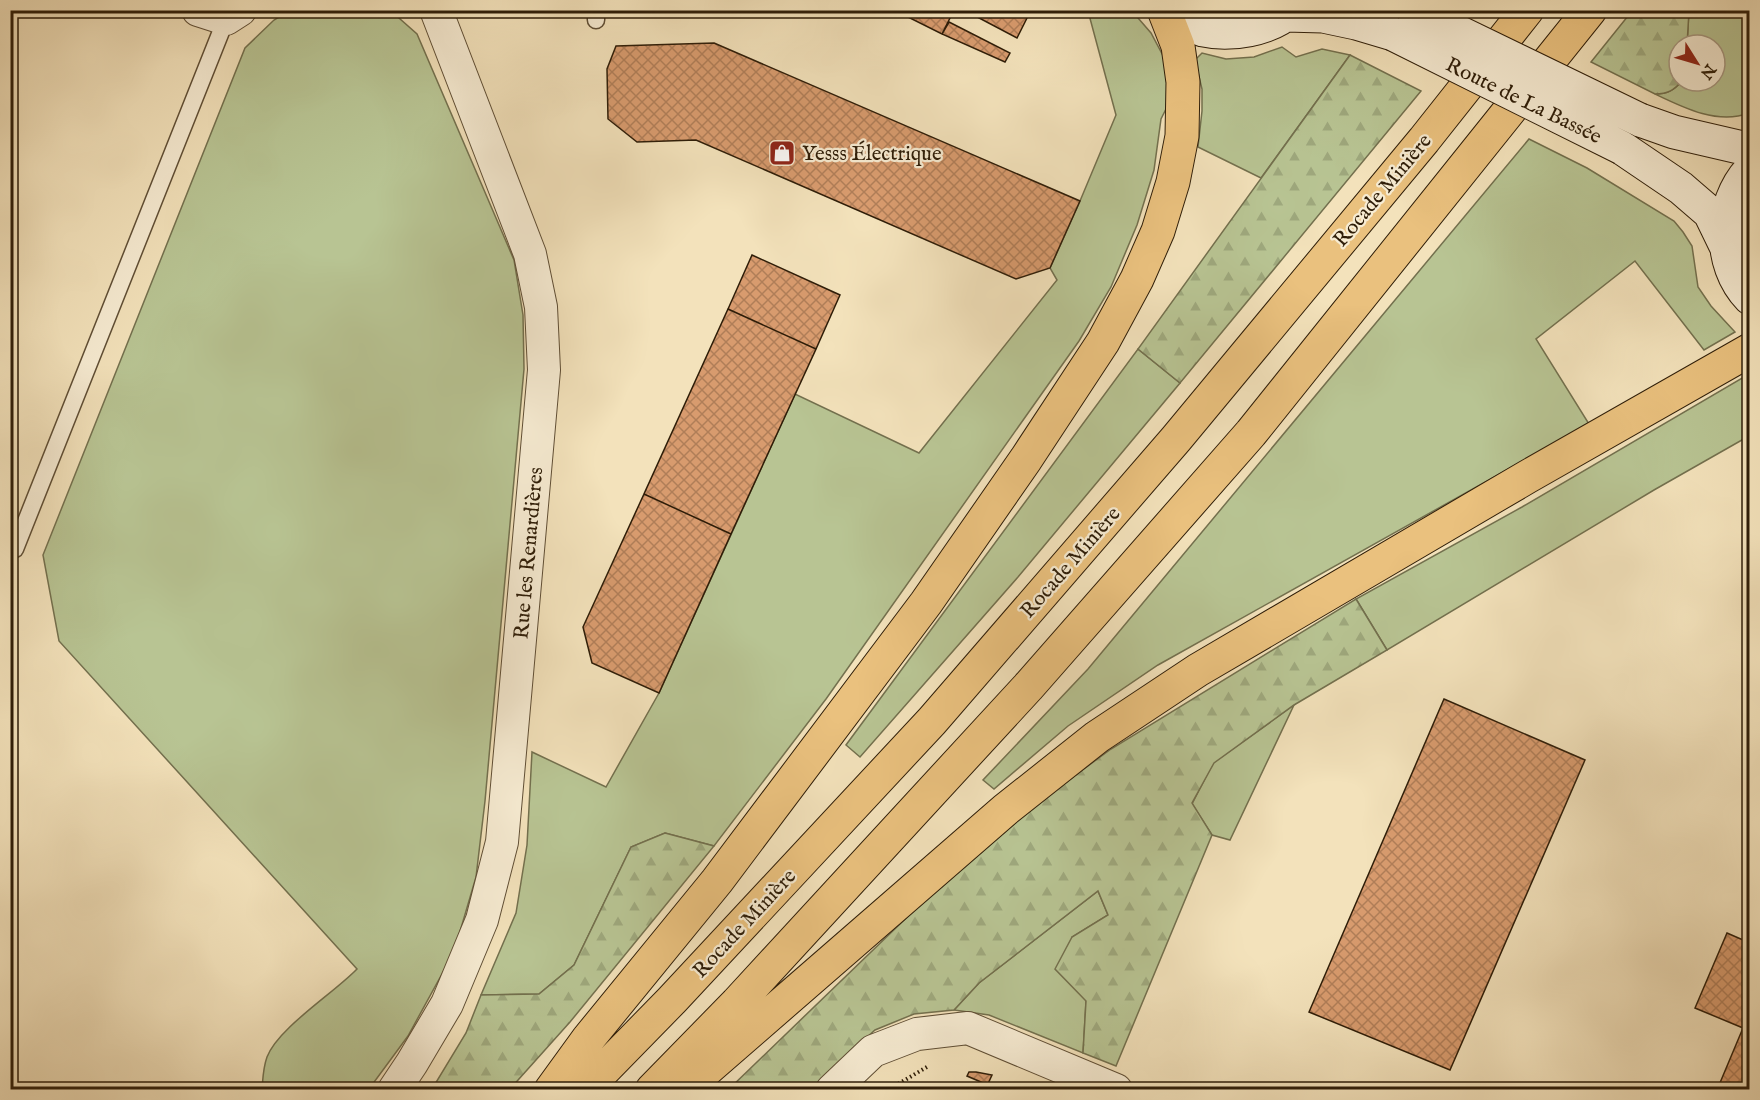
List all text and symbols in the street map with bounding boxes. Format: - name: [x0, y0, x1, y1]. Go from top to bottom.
- north arrow: [1667, 33, 1727, 93]
- street label: Route de La Bassée: [1441, 52, 1606, 151]
- text: N: [1695, 58, 1720, 82]
- street label: Rocade Minière: [1328, 128, 1439, 253]
- shop icon: Yesss Électrique: [767, 138, 797, 168]
- place label: Yesss Électrique: [802, 140, 942, 168]
- street label: Rue les Renardières: [509, 466, 550, 640]
- street label: Rocade Minière: [1015, 501, 1127, 625]
- street label: Rocade Minière: [688, 863, 803, 984]

